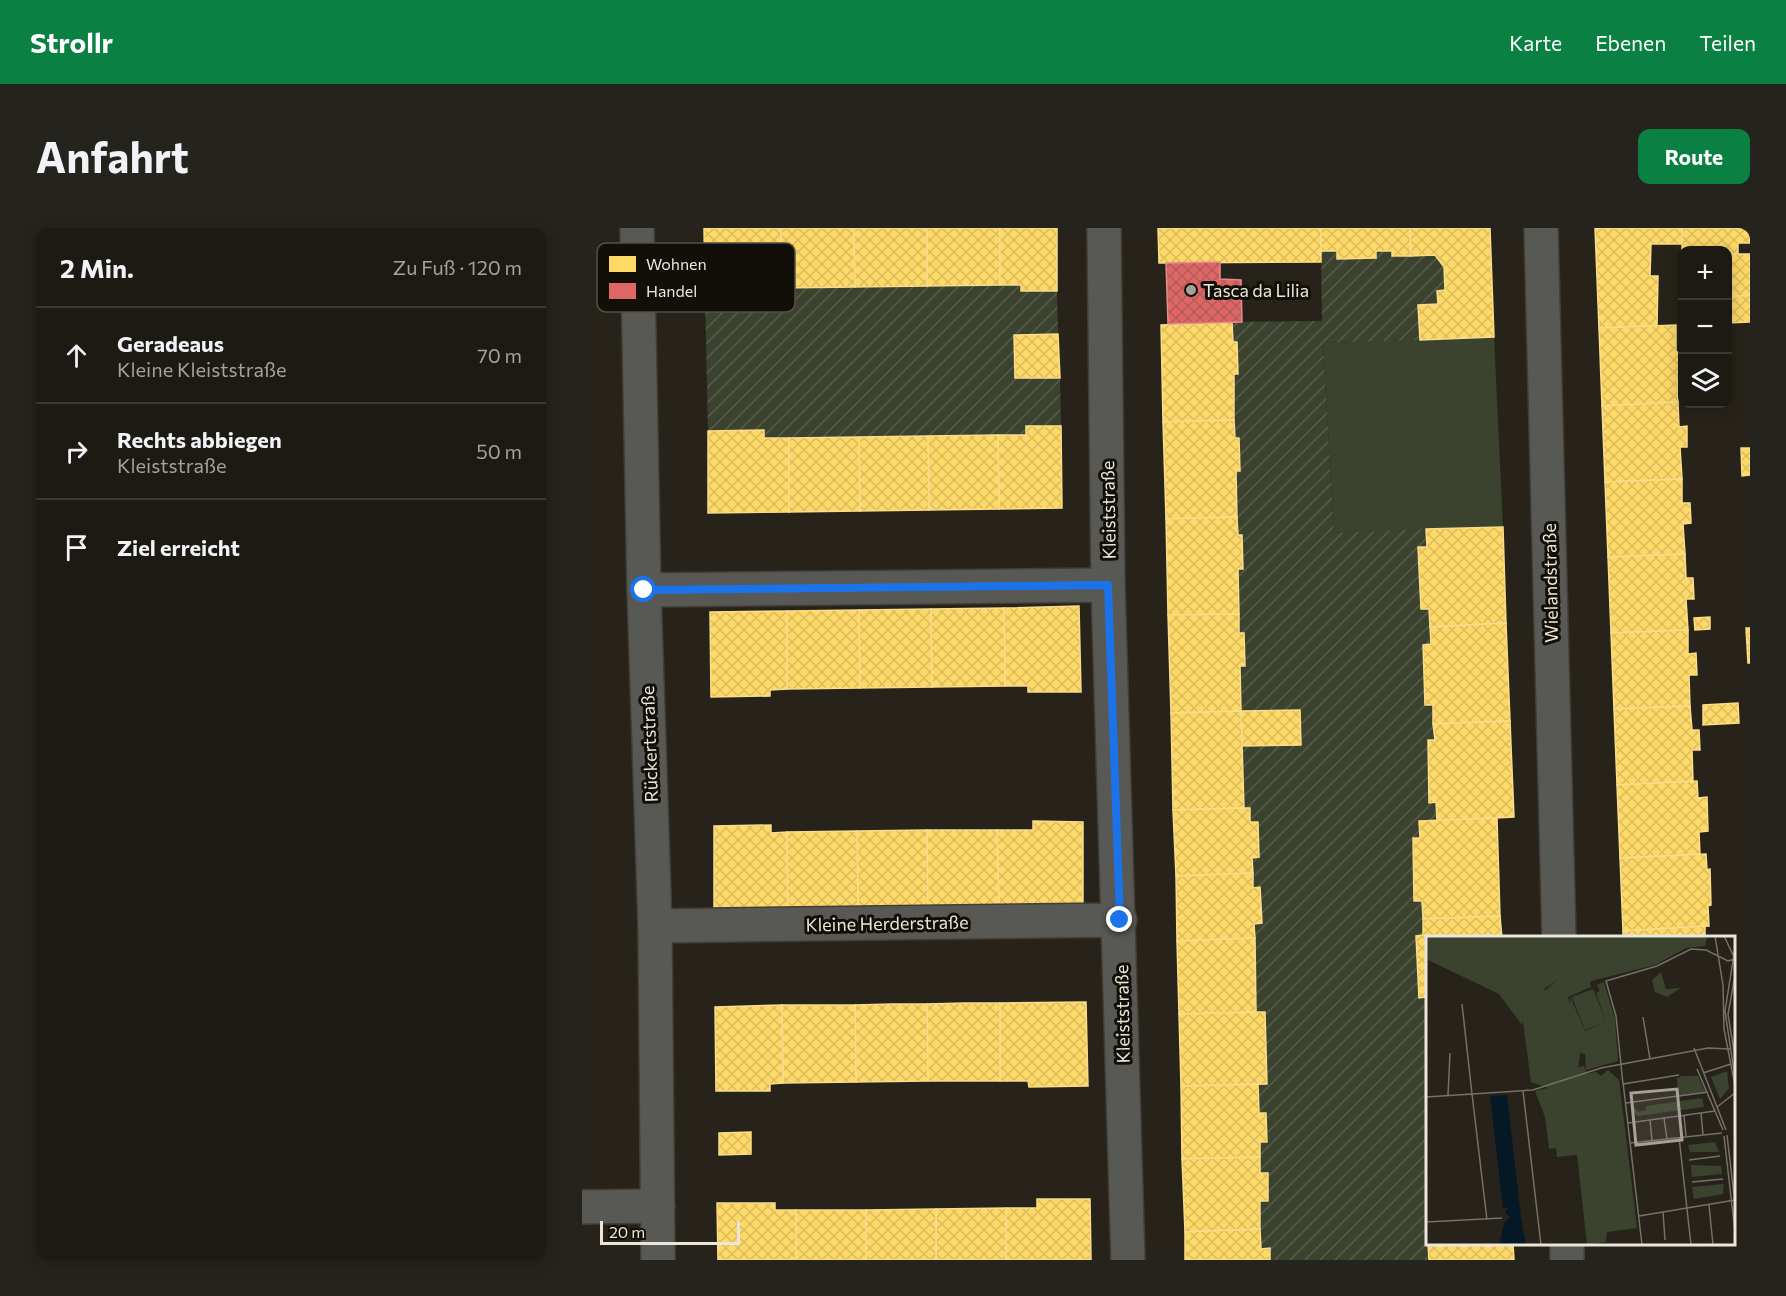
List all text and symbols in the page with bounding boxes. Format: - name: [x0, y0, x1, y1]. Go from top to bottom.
- text: Strollr: [30, 25, 113, 59]
- text: Karte: [1509, 30, 1562, 55]
- text: Ebenen: [1595, 30, 1666, 55]
- text: Teilen: [1699, 30, 1756, 55]
- button: Route: [1638, 129, 1750, 184]
- text: Anfahrt: [36, 130, 189, 182]
- legend: [597, 243, 795, 312]
- map controls: [1678, 246, 1732, 408]
- button: +: [1678, 246, 1732, 300]
- text: 2 Min.: [60, 252, 134, 283]
- text: Wohnen: [646, 254, 707, 273]
- text: Zu Fuß · 120 m: [393, 255, 522, 279]
- place label: Tasca da Lilia: [1203, 279, 1309, 301]
- text: Handel: [646, 281, 697, 300]
- marker: Tasca da Lilia: [1184, 283, 1198, 297]
- button: −: [1678, 300, 1732, 354]
- text: Geradeaus: [117, 330, 224, 357]
- icon: ahead: [60, 339, 93, 372]
- text: 70 m: [477, 343, 522, 367]
- button: layers: [1678, 354, 1732, 408]
- text: Kleine Kleiststraße: [117, 357, 287, 381]
- text: Rechts abbiegen: [117, 426, 282, 453]
- icon: right: [60, 435, 93, 468]
- text: 50 m: [476, 439, 522, 463]
- text: Kleiststraße: [117, 453, 227, 477]
- street label: Kleiststraße: [1096, 460, 1120, 560]
- street label: Wielandstraße: [1538, 523, 1562, 643]
- icon: arrive: [60, 531, 93, 564]
- text: Ziel erreicht: [117, 534, 240, 561]
- route start: [630, 576, 656, 602]
- street label: Rückertstraße: [636, 685, 662, 803]
- route end: [1106, 906, 1132, 932]
- street label: Kleine Herderstraße: [805, 911, 969, 935]
- inset map: [1426, 936, 1735, 1245]
- street label: Kleiststraße: [1110, 964, 1134, 1064]
- scale bar: [600, 1218, 740, 1246]
- text: 20 m: [609, 1222, 645, 1241]

